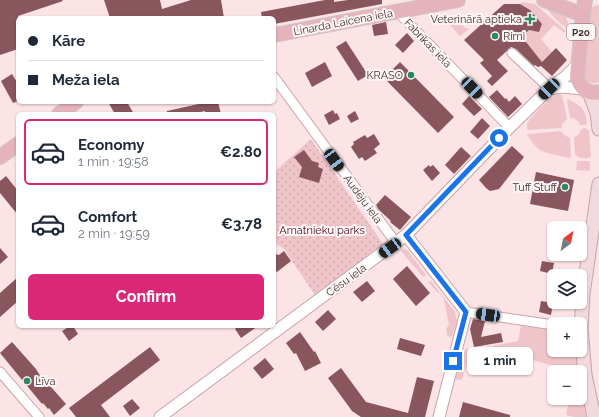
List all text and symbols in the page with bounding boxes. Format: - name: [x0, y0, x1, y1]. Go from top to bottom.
- street label: Linarda Laicena iela: [292, 6, 394, 38]
- place label: Veterinārā aptieka: [430, 13, 522, 26]
- marker: Veterinārā aptieka: [525, 14, 535, 24]
- street label: Fabrikas iela: [401, 16, 454, 70]
- road number: P20: [567, 24, 595, 40]
- place label: Rimi: [503, 30, 525, 43]
- marker: Rimi: [490, 31, 500, 41]
- text: Kāre: [52, 32, 85, 50]
- place label: KRASO: [367, 69, 403, 82]
- marker: KRASO: [406, 70, 416, 80]
- text: Meža iela: [52, 71, 120, 89]
- car: [459, 75, 485, 101]
- car: [536, 76, 562, 102]
- route start: [490, 129, 508, 147]
- icon: car: [30, 134, 66, 170]
- text: Economy: [78, 136, 145, 154]
- text: €2.80: [220, 143, 262, 161]
- car: [322, 147, 346, 173]
- text: 1 min · 19:58: [78, 154, 149, 169]
- street label: Audēju iela: [341, 172, 385, 226]
- place label: Tuff Stuff: [513, 181, 558, 194]
- marker: Tuff Stuff: [560, 182, 570, 192]
- icon: car: [30, 206, 66, 242]
- text: Comfort: [78, 208, 137, 226]
- text: €3.78: [221, 215, 262, 233]
- north arrow: [547, 221, 587, 261]
- map controls: [547, 221, 587, 405]
- park label: Amatnieku parks: [279, 224, 365, 237]
- text: 2 min · 19:59: [78, 226, 150, 241]
- car: [377, 236, 403, 260]
- street label: Cēsu iela: [324, 261, 369, 299]
- button: layers: [547, 269, 587, 309]
- button: Confirm: [28, 274, 264, 320]
- car: [475, 307, 501, 323]
- button: +: [547, 317, 587, 357]
- callout: 1 min: [467, 347, 533, 375]
- route end: [444, 352, 462, 370]
- text: 1 min: [484, 353, 516, 368]
- button: −: [547, 365, 587, 405]
- place label: Līva: [35, 375, 56, 388]
- marker: Līva: [22, 376, 32, 386]

